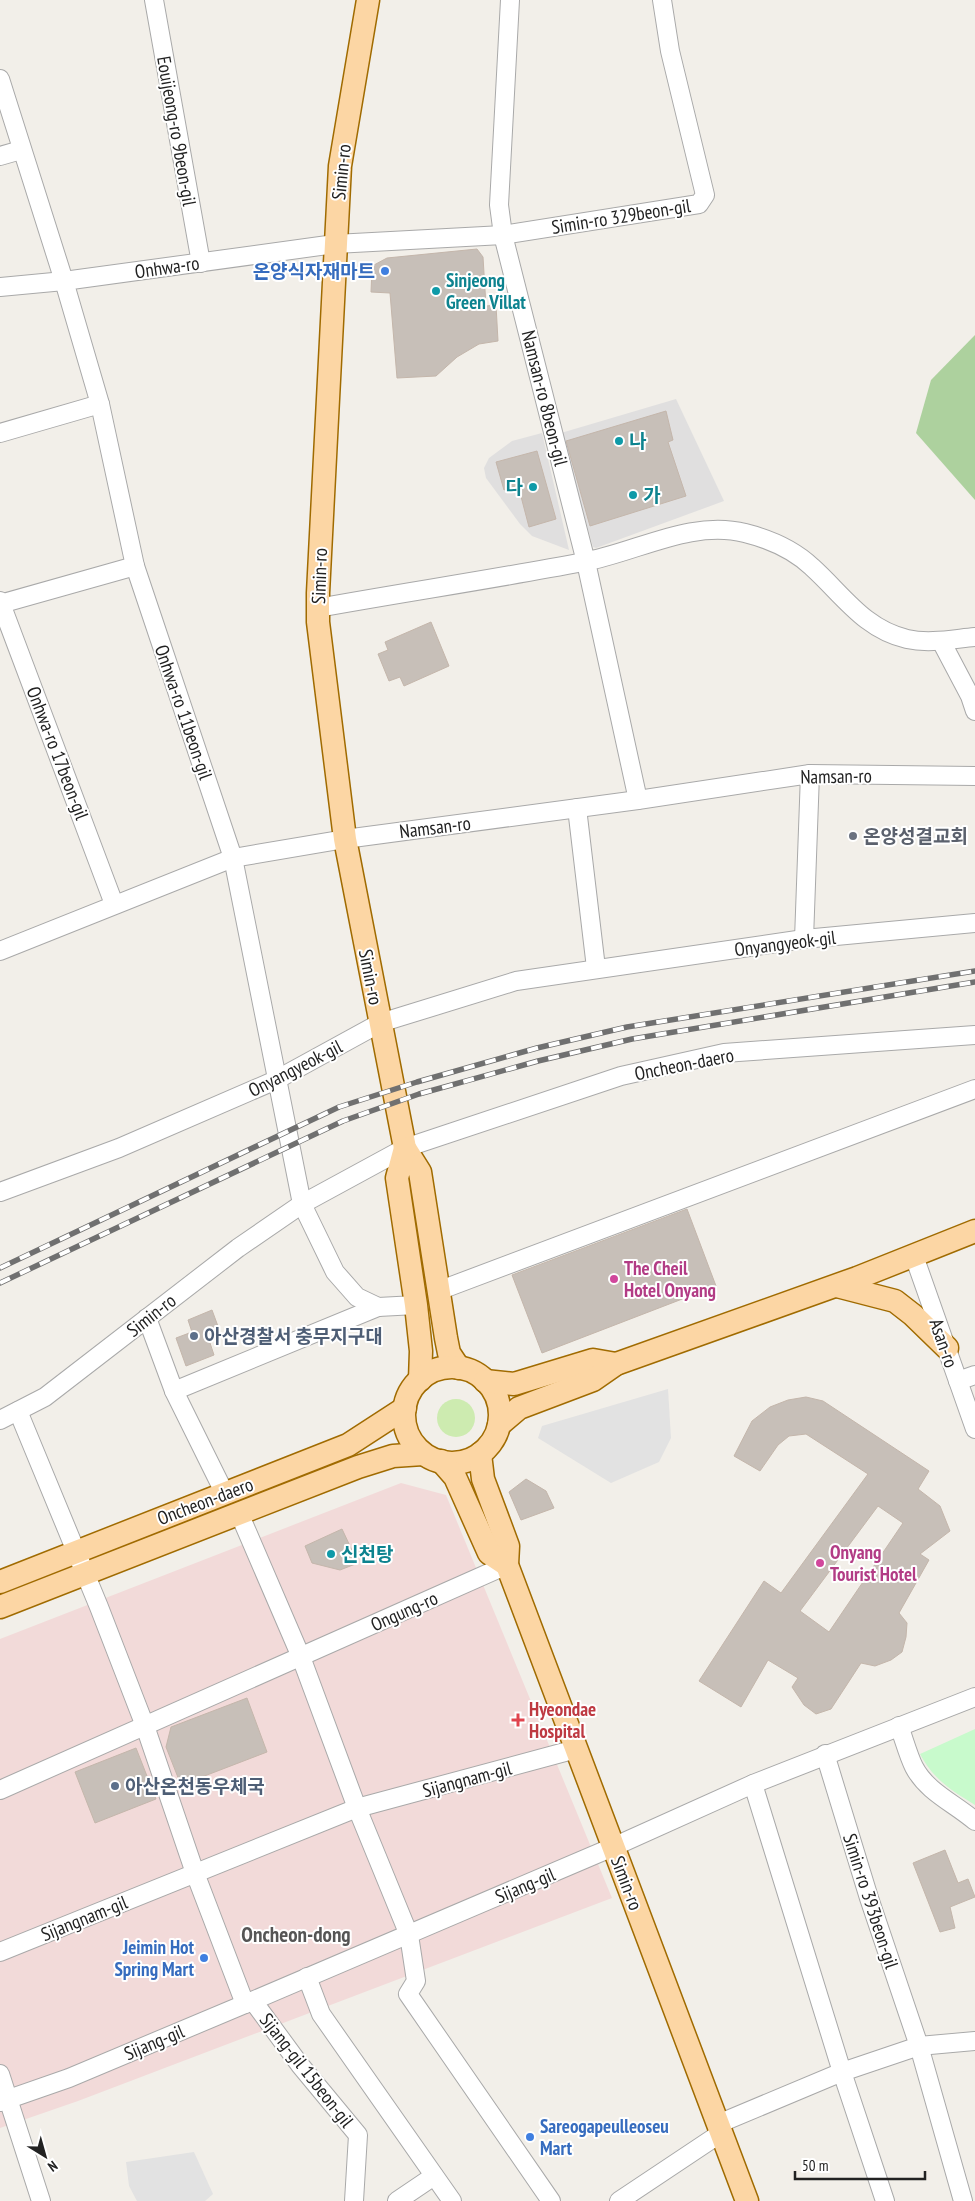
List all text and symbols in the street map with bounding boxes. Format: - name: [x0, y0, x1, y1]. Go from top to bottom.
- street label: Eouijeong-ro 9beon-gil: [152, 54, 202, 208]
- street label: Simin-ro: [326, 143, 356, 201]
- street label: Simin-ro 329beon-gil: [550, 193, 693, 239]
- street label: Onhwa-ro: [133, 251, 201, 283]
- place label: 온양식자재마트: [253, 259, 375, 283]
- marker: 온양식자재마트: [379, 265, 391, 277]
- place label: Sinjeong Green Villat: [446, 268, 526, 314]
- marker: Sinjeong Green Villat: [430, 285, 442, 297]
- street label: Namsan-ro 8beon-gil: [517, 328, 574, 469]
- place label: 나: [629, 429, 647, 453]
- marker: 나: [613, 435, 625, 447]
- place label: 다: [506, 475, 524, 499]
- marker: 다: [527, 481, 539, 493]
- place label: 가: [643, 483, 661, 507]
- marker: 가: [627, 489, 639, 501]
- street label: Simin-ro: [306, 548, 332, 604]
- street label: Onhwa-ro 11beon-gil: [150, 642, 218, 783]
- street label: Onhwa-ro 17beon-gil: [22, 683, 95, 824]
- street label: Namsan-ro: [800, 763, 872, 789]
- street label: Namsan-ro: [398, 811, 472, 843]
- place label: 온양성결교회: [863, 824, 968, 848]
- marker: 온양성결교회: [847, 830, 859, 842]
- street label: Onyangyeok-gil: [733, 925, 838, 961]
- street label: Simin-ro: [354, 947, 388, 1007]
- street label: Onyangyeok-gil: [244, 1034, 346, 1102]
- street label: Oncheon-daero: [632, 1043, 736, 1085]
- place label: The Cheil Hotel Onyang: [624, 1256, 716, 1302]
- marker: The Cheil Hotel Onyang: [608, 1273, 620, 1285]
- street label: Simin-ro: [122, 1288, 180, 1342]
- street label: Asan-ro: [924, 1315, 964, 1371]
- place label: 아산경찰서 충무지구대: [204, 1324, 383, 1348]
- marker: 아산경찰서 충무지구대: [188, 1330, 200, 1342]
- street label: Oncheon-daero: [154, 1472, 256, 1530]
- place label: Onyang Tourist Hotel: [830, 1540, 917, 1586]
- place label: 신천탕: [341, 1542, 393, 1566]
- marker: 신천탕: [325, 1548, 337, 1560]
- marker: Onyang Tourist Hotel: [814, 1557, 826, 1569]
- street label: Ongung-ro: [367, 1586, 441, 1636]
- place label: Hyeondae Hospital: [529, 1697, 596, 1743]
- marker: Hyeondae Hospital: [511, 1713, 525, 1727]
- street label: Sijangnam-gil: [420, 1755, 515, 1802]
- place label: 아산온천동우체국: [125, 1774, 265, 1798]
- marker: 아산온천동우체국: [109, 1780, 121, 1792]
- street label: Simin-ro 393beon-gil: [838, 1830, 904, 1972]
- street label: Simin-ro: [606, 1853, 648, 1913]
- street label: Sijang-gil: [491, 1861, 559, 1908]
- street label: Sijangnam-gil: [37, 1890, 131, 1946]
- district label: Oncheon-dong: [241, 1921, 351, 1948]
- place label: Jeimin Hot Spring Mart: [114, 1935, 194, 1981]
- marker: Jeimin Hot Spring Mart: [198, 1952, 210, 1964]
- street label: Sijang-gil 15beon-gil: [255, 2008, 359, 2132]
- street label: Sijang-gil: [120, 2018, 188, 2065]
- place label: Sareogapeulleoseu Mart: [540, 2114, 669, 2160]
- north arrow: [20, 2131, 70, 2181]
- marker: Sareogapeulleoseu Mart: [524, 2131, 536, 2143]
- scale bar: [795, 2148, 925, 2180]
- text: 50 m: [802, 2156, 828, 2175]
- text: N: [44, 2157, 61, 2176]

